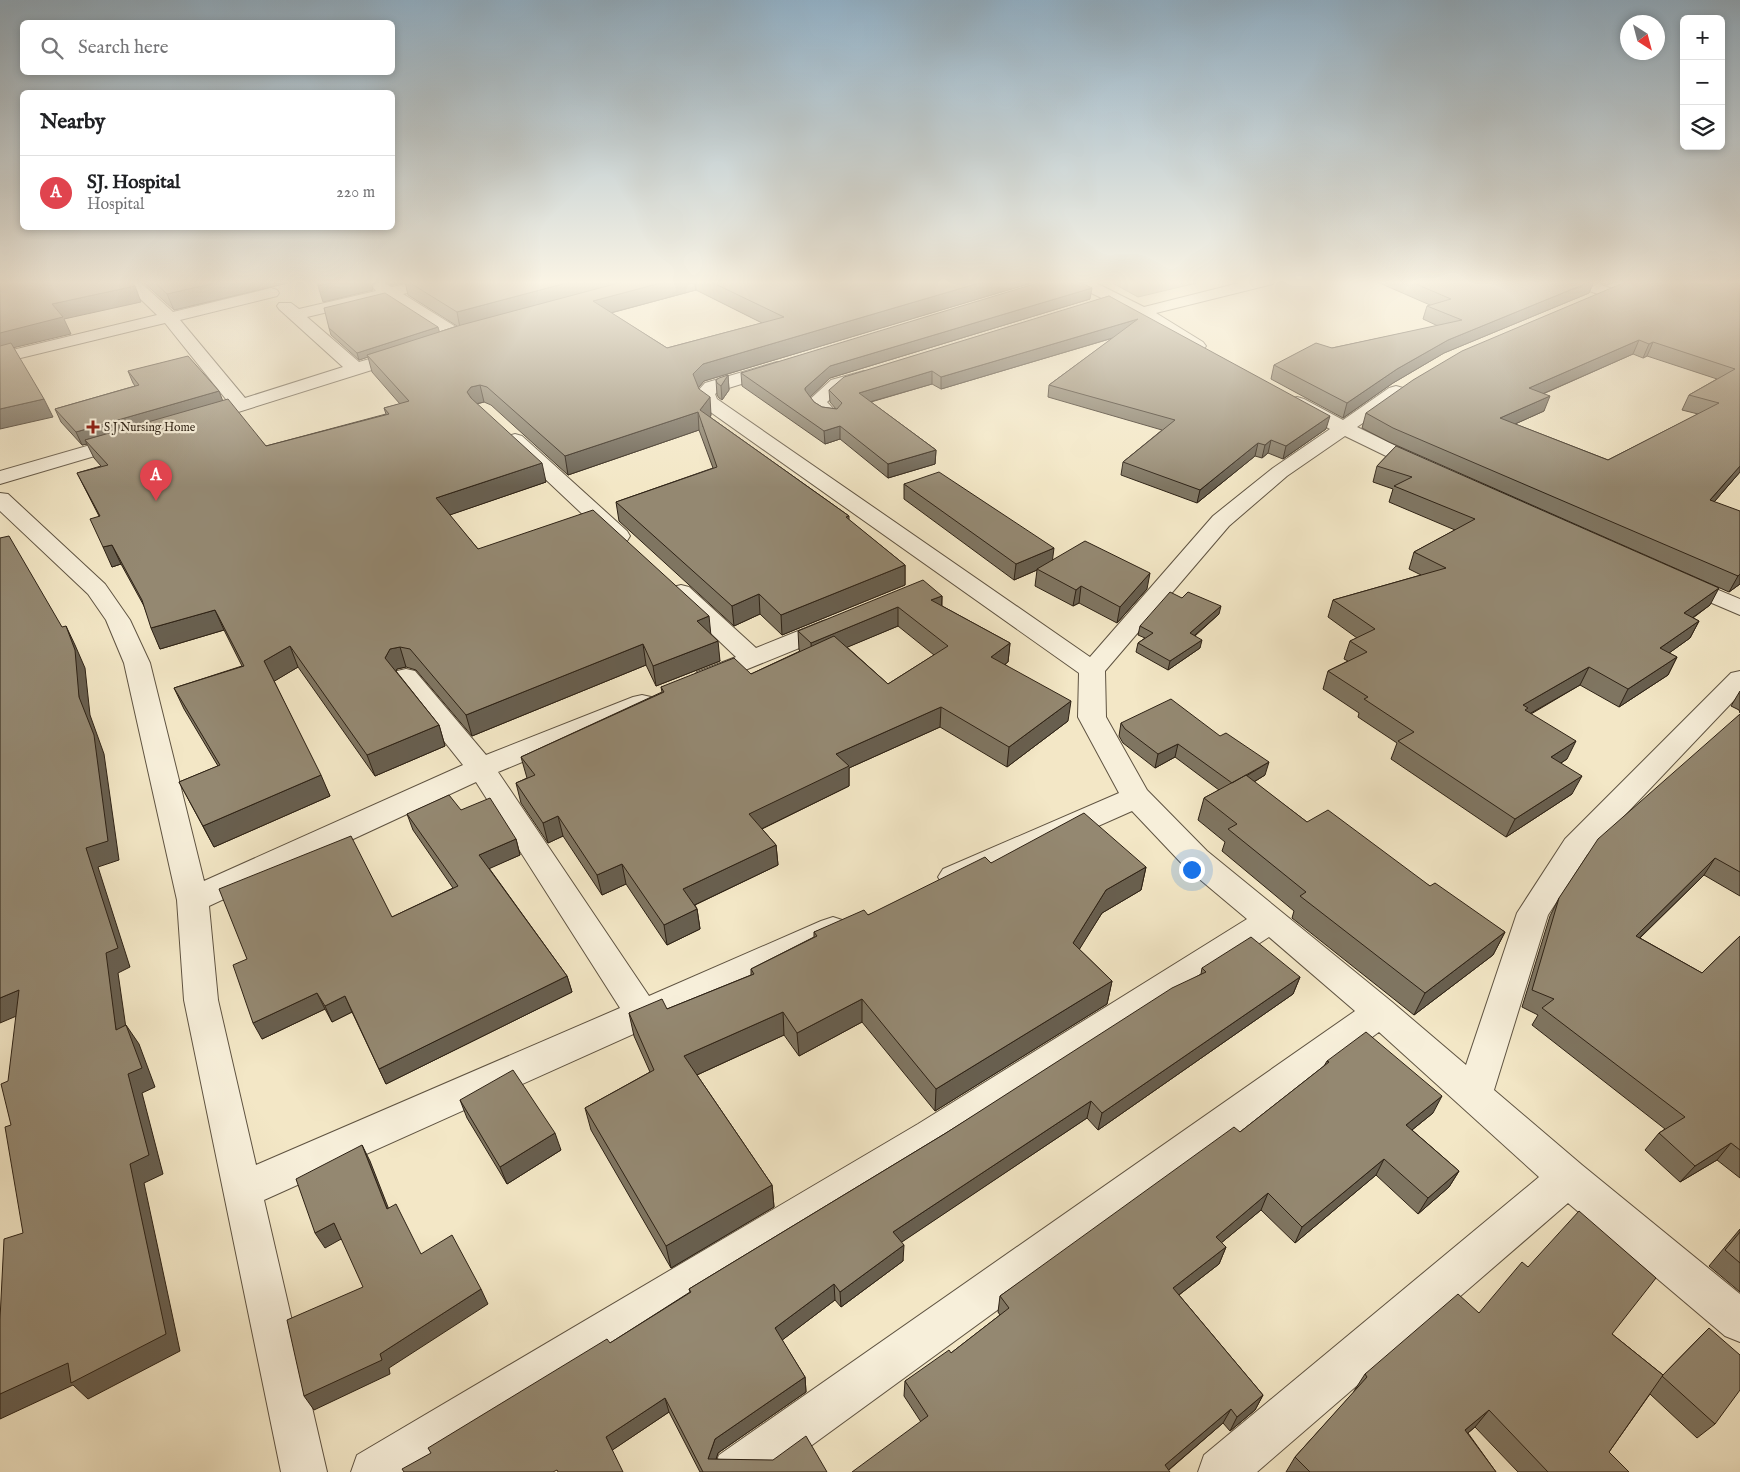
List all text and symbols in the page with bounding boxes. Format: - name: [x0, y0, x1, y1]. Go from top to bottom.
- north arrow: [1620, 15, 1665, 60]
- map controls: [1680, 15, 1725, 150]
- button: +: [1680, 15, 1725, 60]
- search box: [20, 20, 395, 75]
- icon: search: [38, 34, 66, 62]
- text: Search here: [78, 36, 169, 60]
- button: −: [1680, 60, 1725, 105]
- button: layers: [1680, 105, 1725, 150]
- text: Nearby: [40, 109, 105, 136]
- text: SJ. Hospital: [87, 171, 180, 195]
- text: A: [51, 183, 61, 203]
- text: 220 m: [336, 183, 375, 203]
- text: Hospital: [87, 195, 144, 215]
- marker: S J Nursing Home: [86, 420, 100, 434]
- place label: S J Nursing Home: [104, 420, 196, 436]
- pin: A: [140, 460, 172, 501]
- your location: [1179, 857, 1205, 883]

